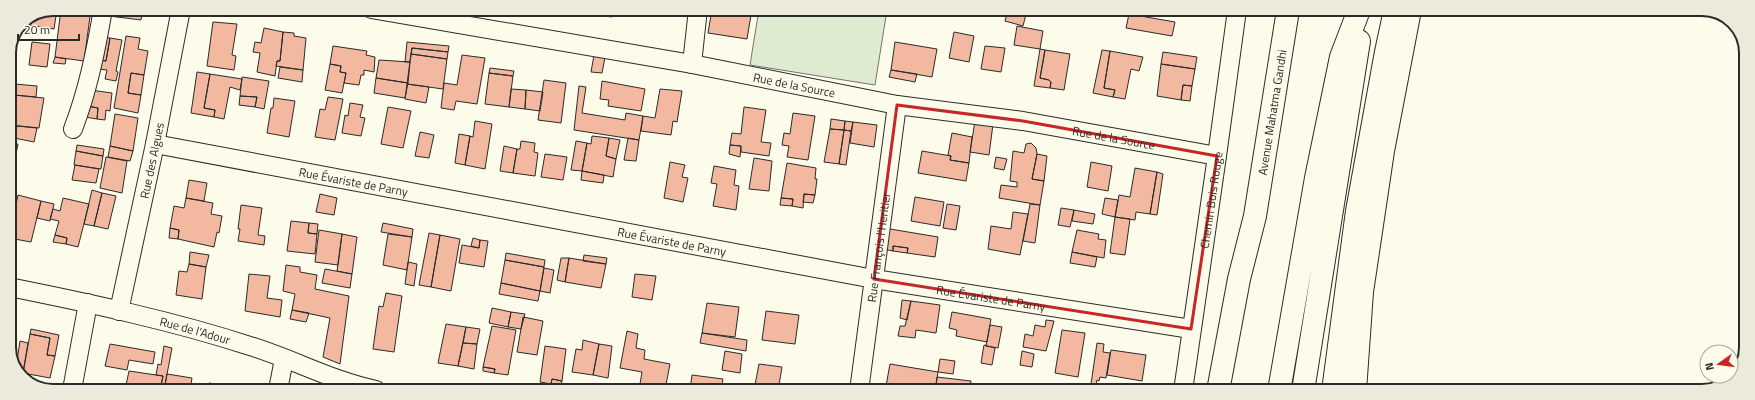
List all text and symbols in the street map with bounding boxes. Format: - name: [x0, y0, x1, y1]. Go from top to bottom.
- scale bar: [18, 16, 79, 42]
- text: 20 m: [24, 20, 50, 39]
- street label: Avenue Mahatma Gandhi: [1252, 48, 1291, 176]
- street label: Rue de la Source: [752, 67, 837, 102]
- street label: Rue des Algues: [134, 120, 169, 200]
- street label: Rue de la Source: [1071, 121, 1157, 154]
- street label: Chemin Bois Rouge: [1194, 150, 1227, 250]
- street label: Rue Évariste de Parny: [298, 162, 410, 201]
- street label: Rue François l'Heritier: [861, 191, 895, 303]
- street label: Rue Évariste de Parny: [616, 222, 728, 261]
- street label: Rue Évariste de Parny: [935, 279, 1047, 315]
- street label: Rue de l'Adour: [158, 311, 233, 349]
- north arrow: [1699, 344, 1739, 384]
- text: N: [1701, 361, 1718, 372]

